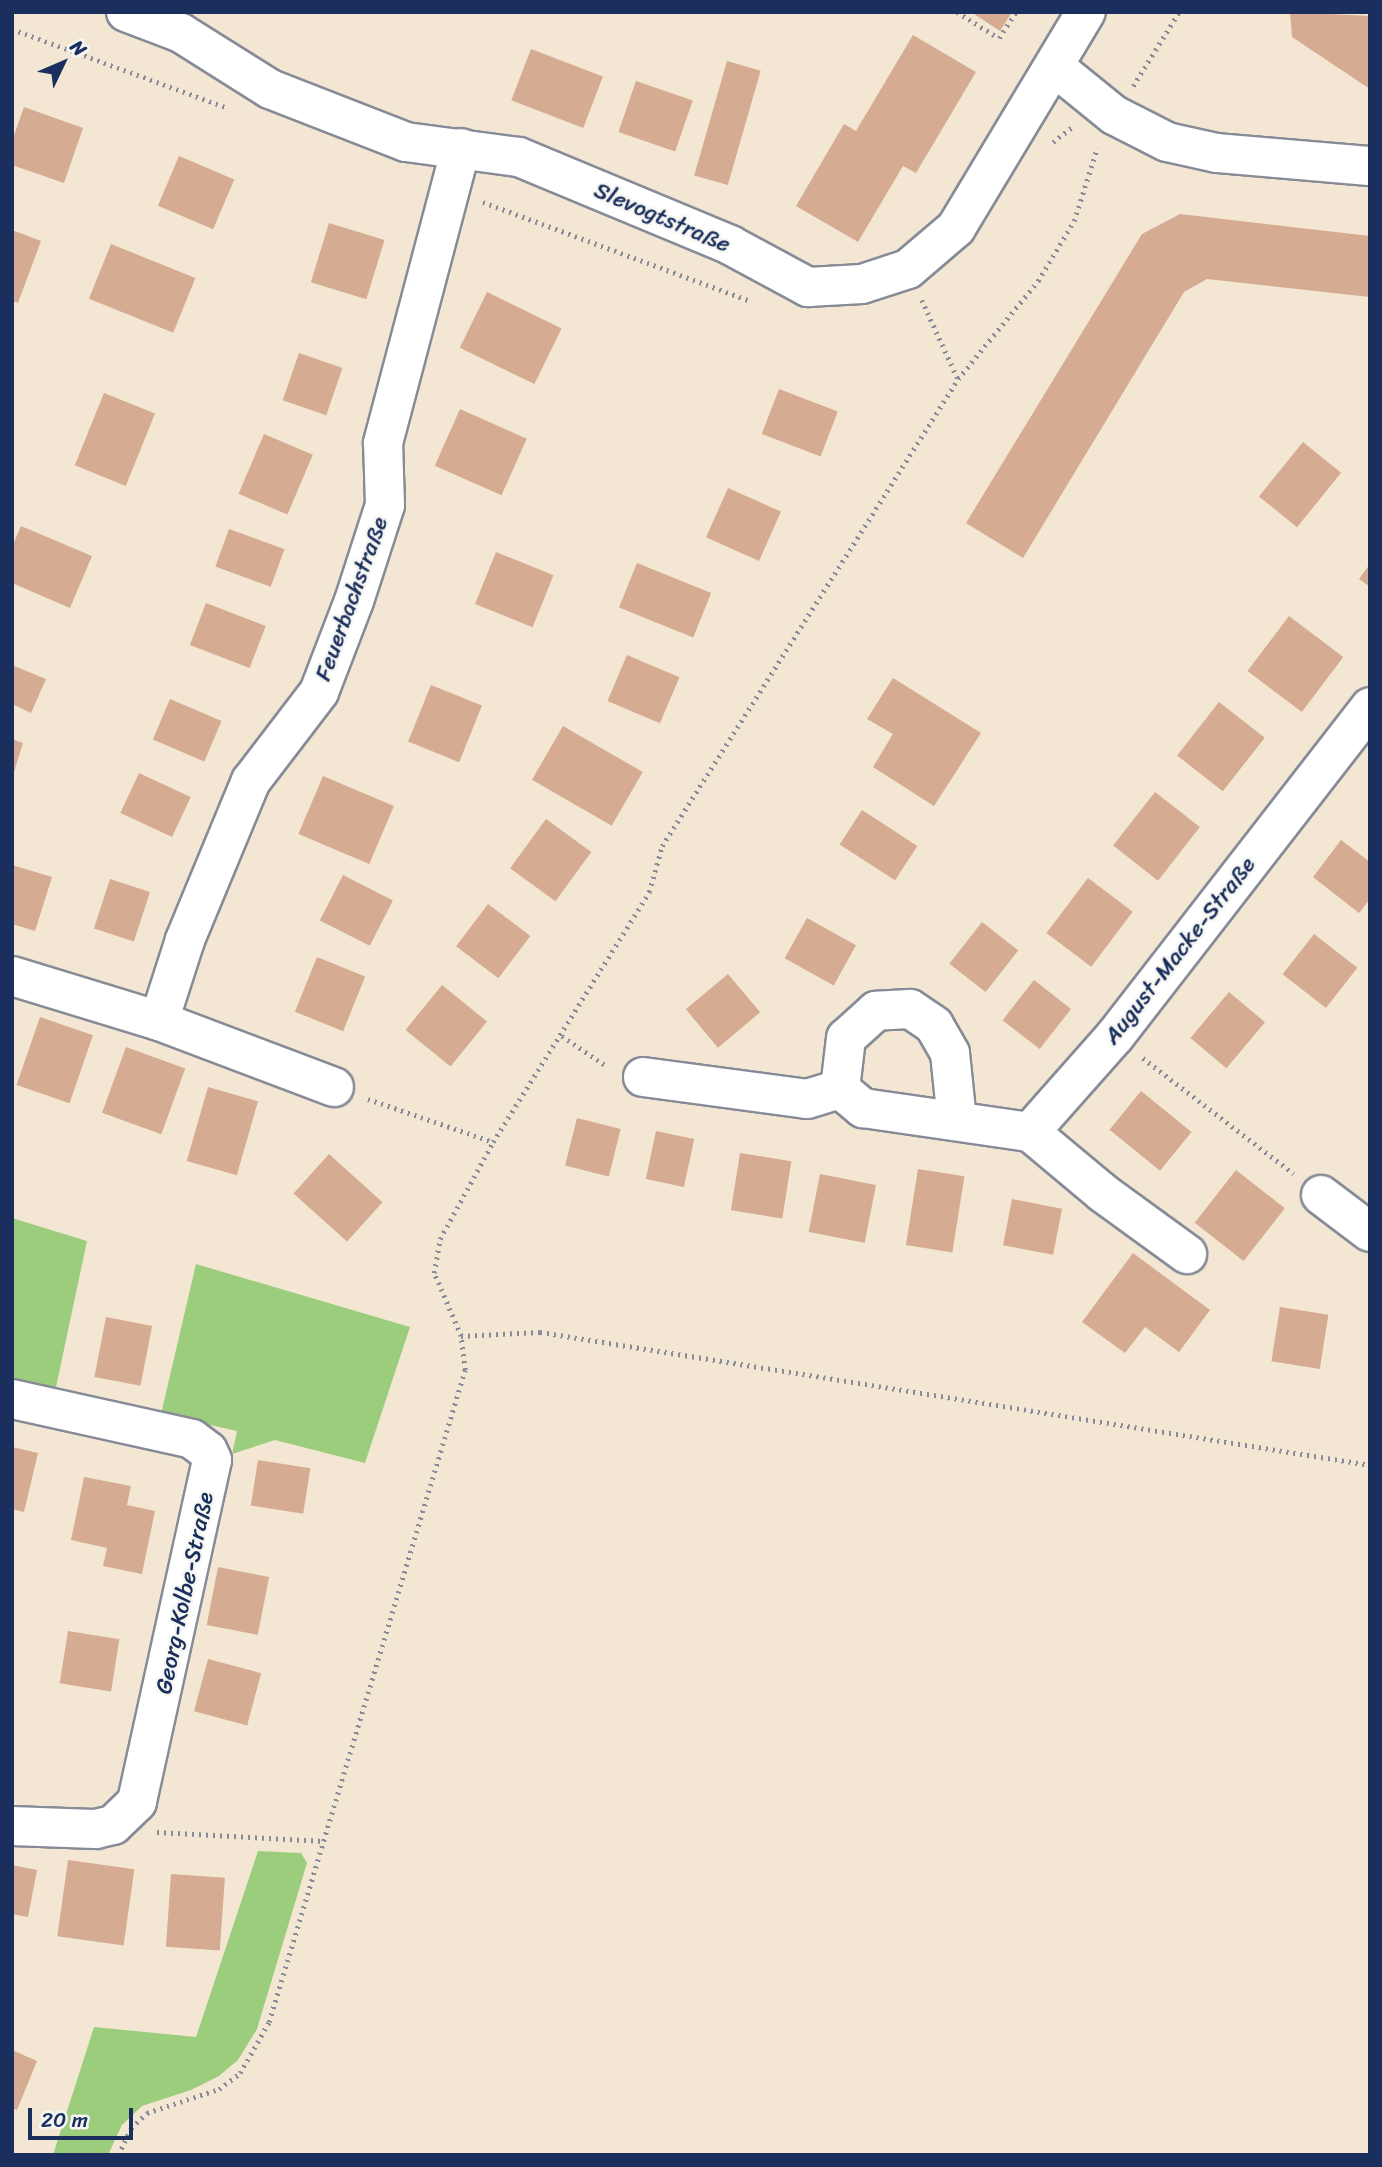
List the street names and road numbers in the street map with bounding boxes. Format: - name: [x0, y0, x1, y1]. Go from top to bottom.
- street label: Slevogtstraße: [590, 177, 734, 259]
- street label: Feuerbachstraße: [310, 513, 394, 685]
- street label: August-Macke-Straße: [1098, 852, 1262, 1050]
- street label: Georg-Kolbe-Straße: [150, 1490, 220, 1696]

